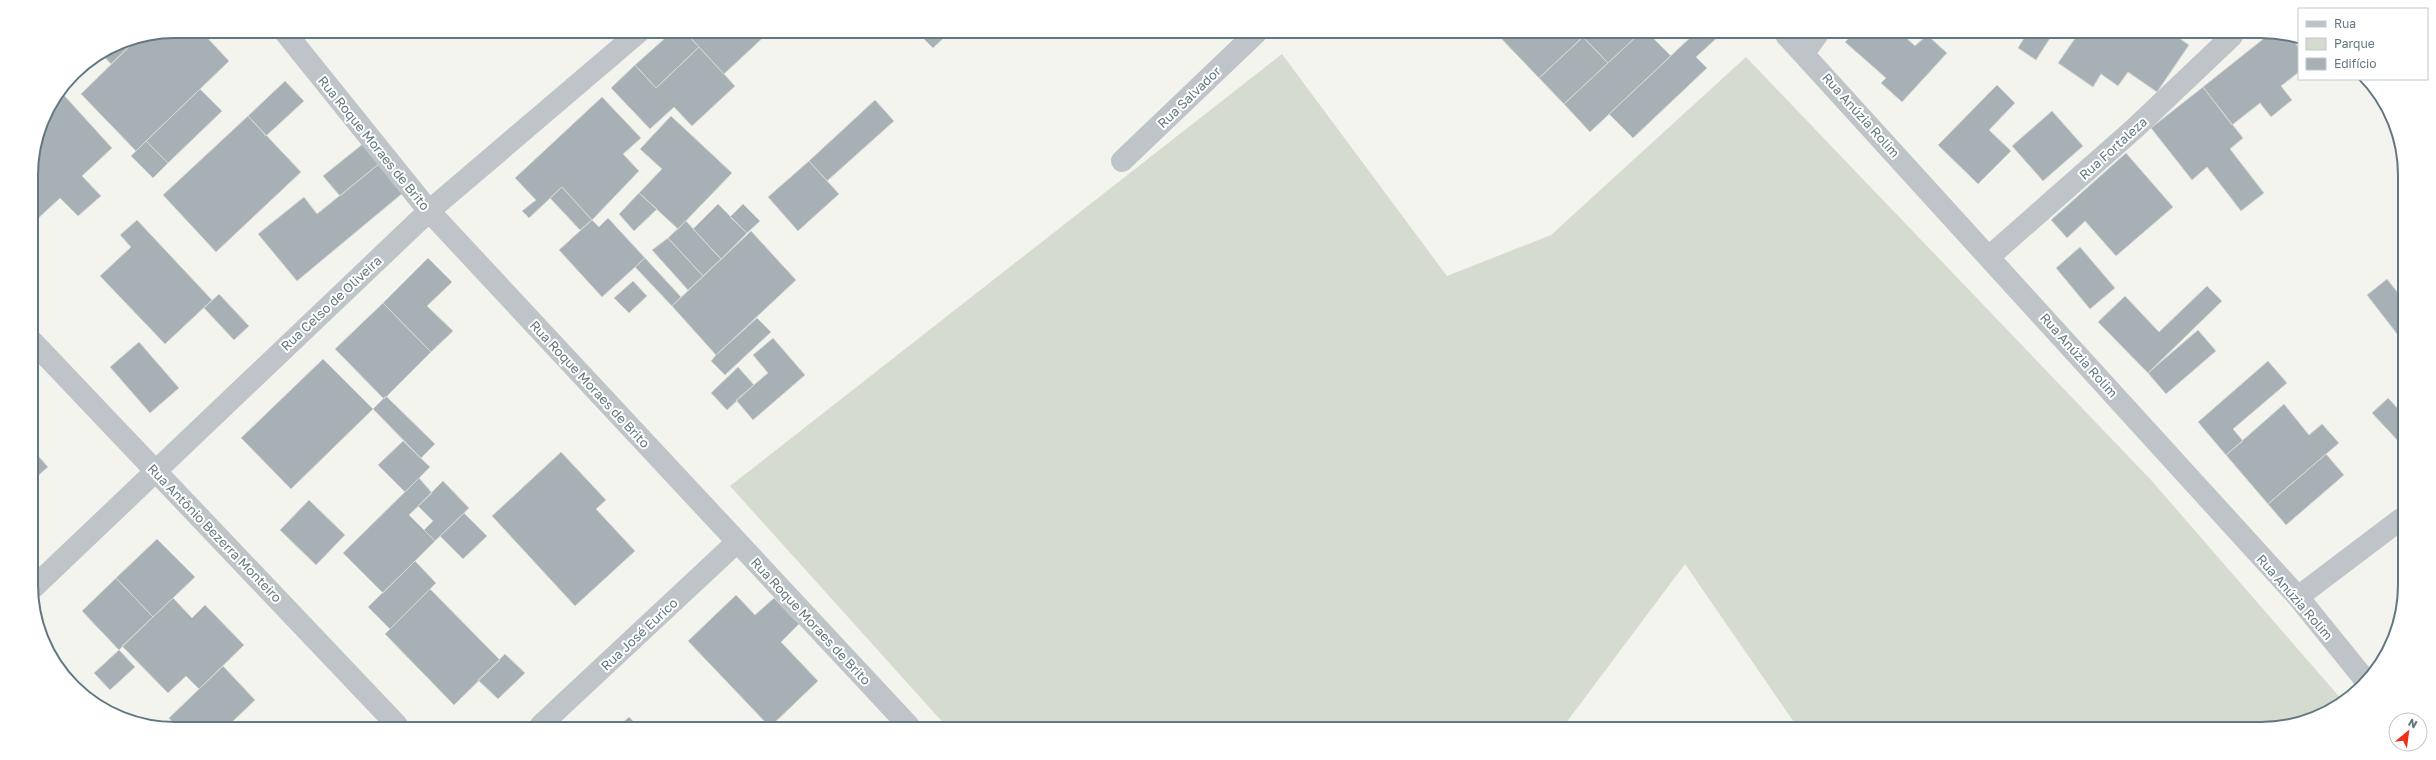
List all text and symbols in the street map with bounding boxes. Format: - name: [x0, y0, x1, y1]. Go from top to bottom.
- legend: [2298, 8, 2428, 80]
- text: Rua: [2334, 16, 2356, 31]
- text: Parque: [2334, 36, 2375, 51]
- text: Edifício: [2334, 56, 2376, 71]
- street label: Rua Salvador: [1154, 63, 1224, 131]
- street label: Rua Anúzia Rolim: [1819, 70, 1903, 160]
- street label: Rua Roque Moraes de Brito: [315, 73, 433, 214]
- street label: Rua Fortaleza: [2076, 113, 2150, 183]
- street label: Rua Celso de Oliveira: [277, 252, 385, 354]
- street label: Rua Anúzia Rolim: [2037, 310, 2121, 400]
- street label: Rua Roque Moraes de Brito: [527, 317, 653, 451]
- street label: Rua Antônio Bezerra Monteiro: [145, 461, 285, 606]
- street label: Rua Anúzia Rolim: [2254, 551, 2336, 643]
- street label: Rua Roque Moraes de Brito: [748, 554, 874, 688]
- street label: Rua José Eurico: [597, 594, 681, 674]
- north arrow: [2388, 712, 2428, 752]
- text: N: [2406, 715, 2420, 731]

